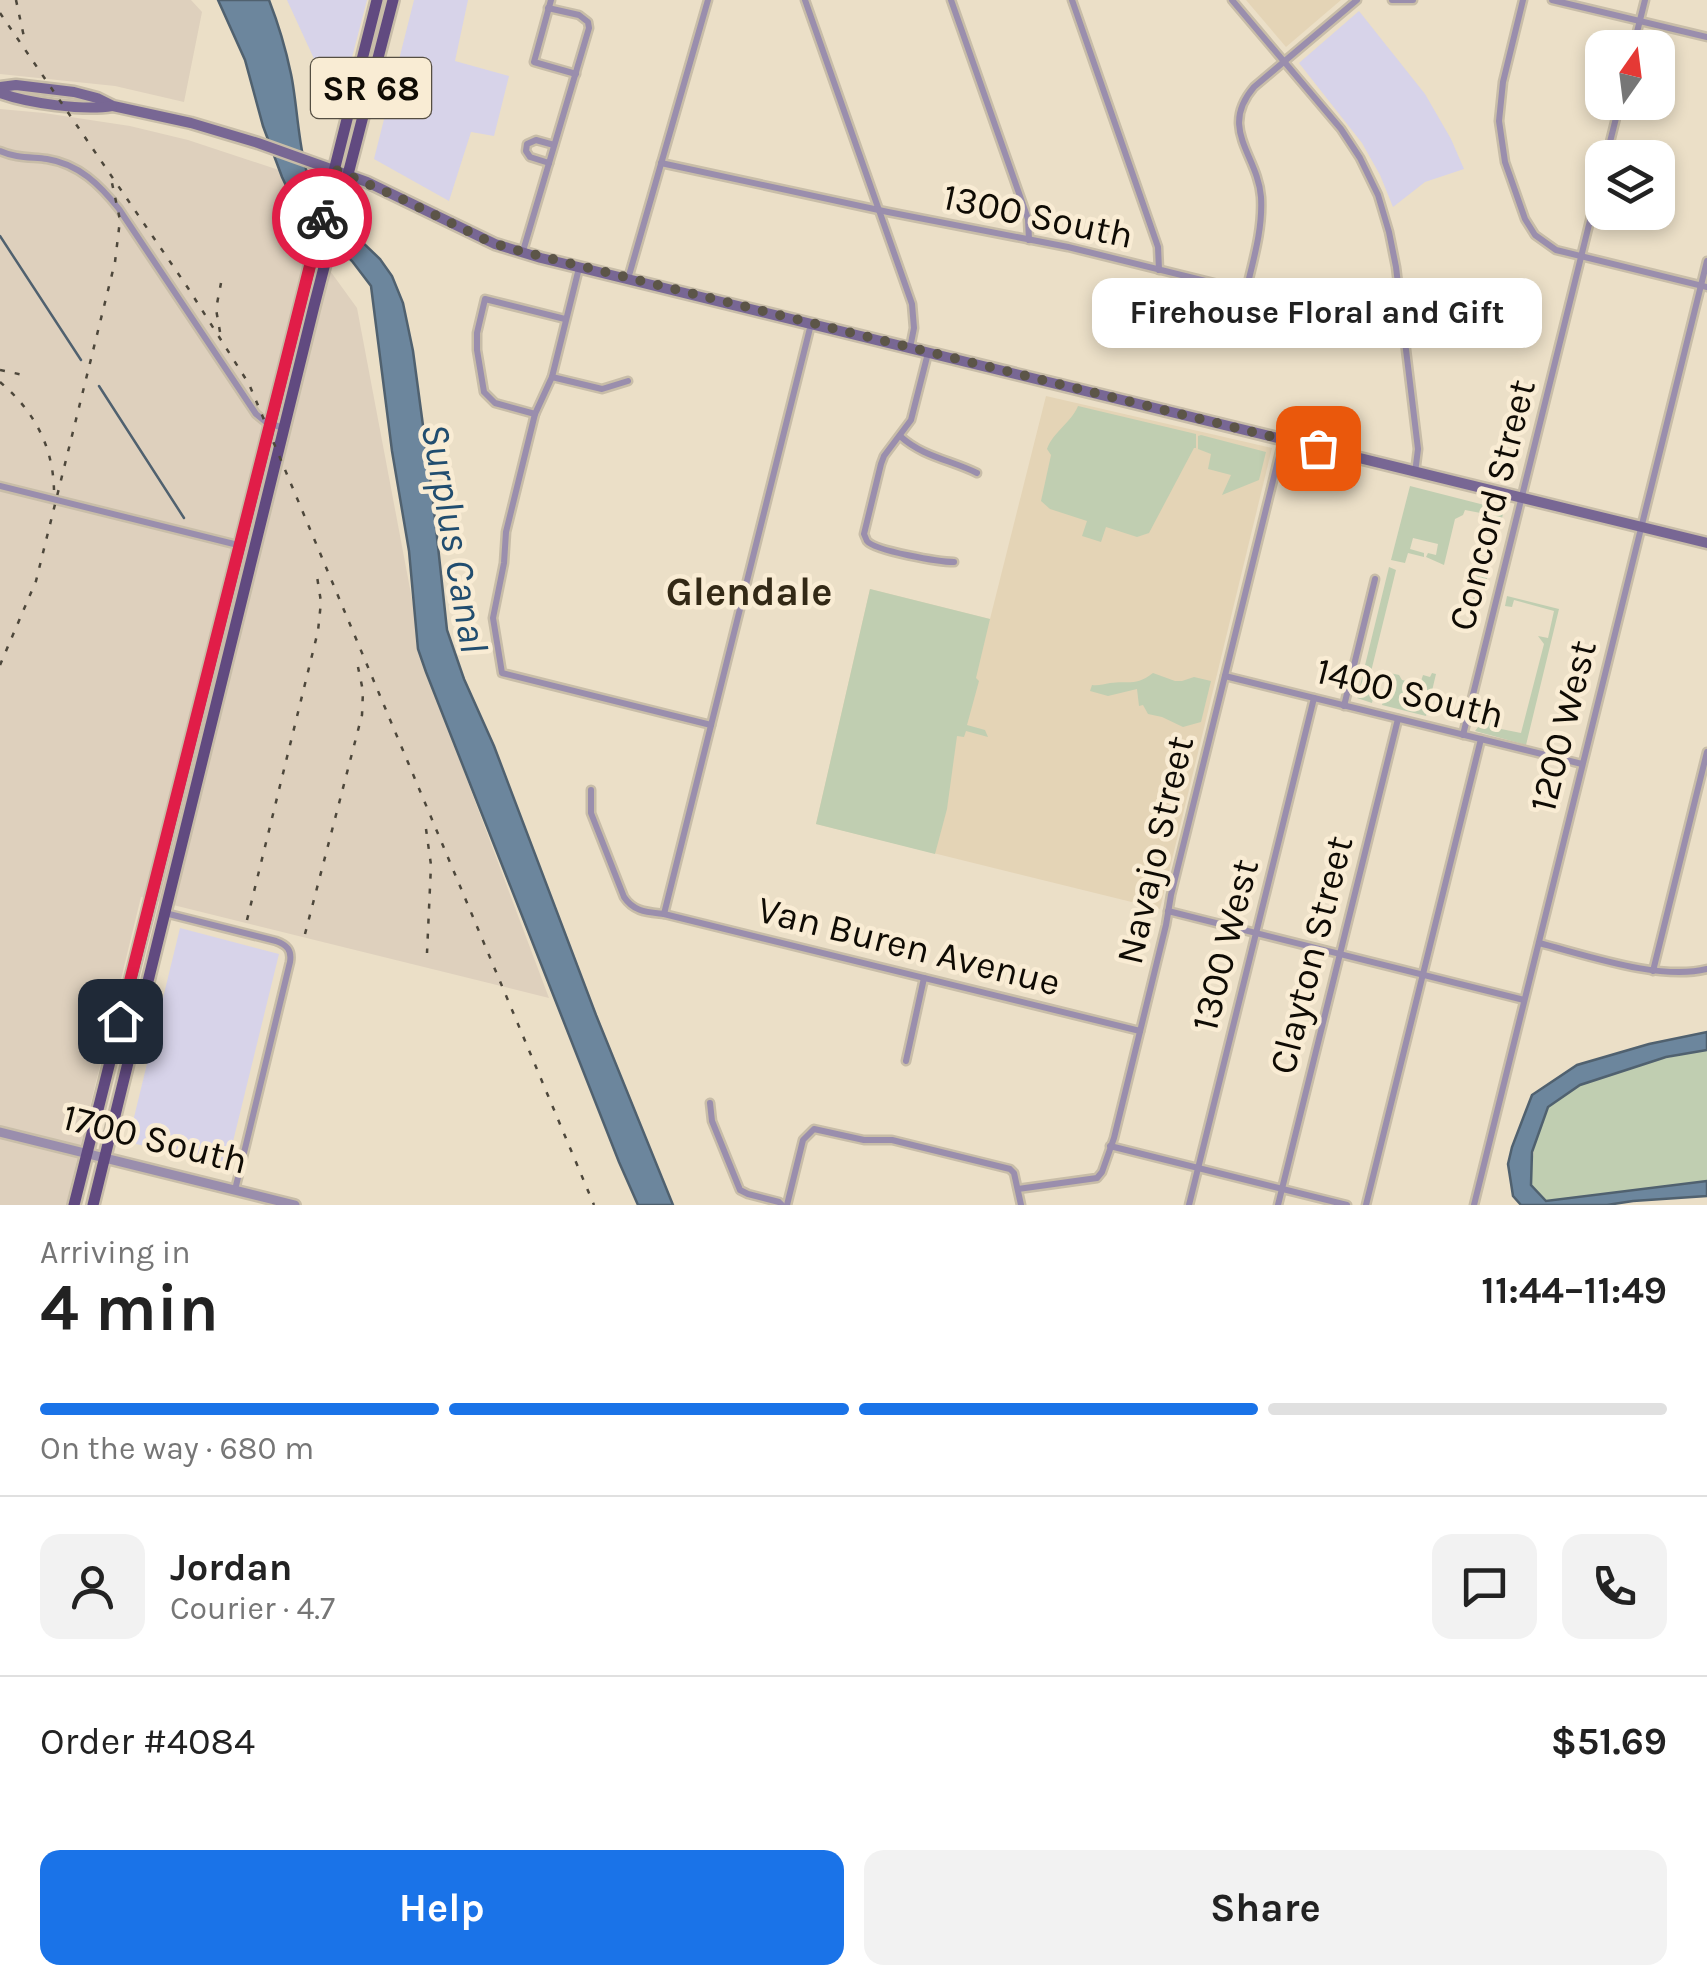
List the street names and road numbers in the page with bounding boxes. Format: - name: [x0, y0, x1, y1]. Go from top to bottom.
- road number: SR 68: [311, 58, 431, 118]
- street label: 1300 South: [939, 174, 1137, 258]
- street label: Concord Street: [1439, 375, 1545, 635]
- street label: 1200 West: [1520, 636, 1606, 816]
- street label: 1400 South: [1311, 648, 1509, 738]
- street label: Navajo Street: [1107, 731, 1203, 969]
- street label: Clayton Street: [1260, 831, 1362, 1079]
- street label: 1300 West: [1182, 854, 1268, 1036]
- street label: Van Buren Avenue: [753, 887, 1065, 1005]
- street label: 1700 South: [58, 1094, 252, 1184]

